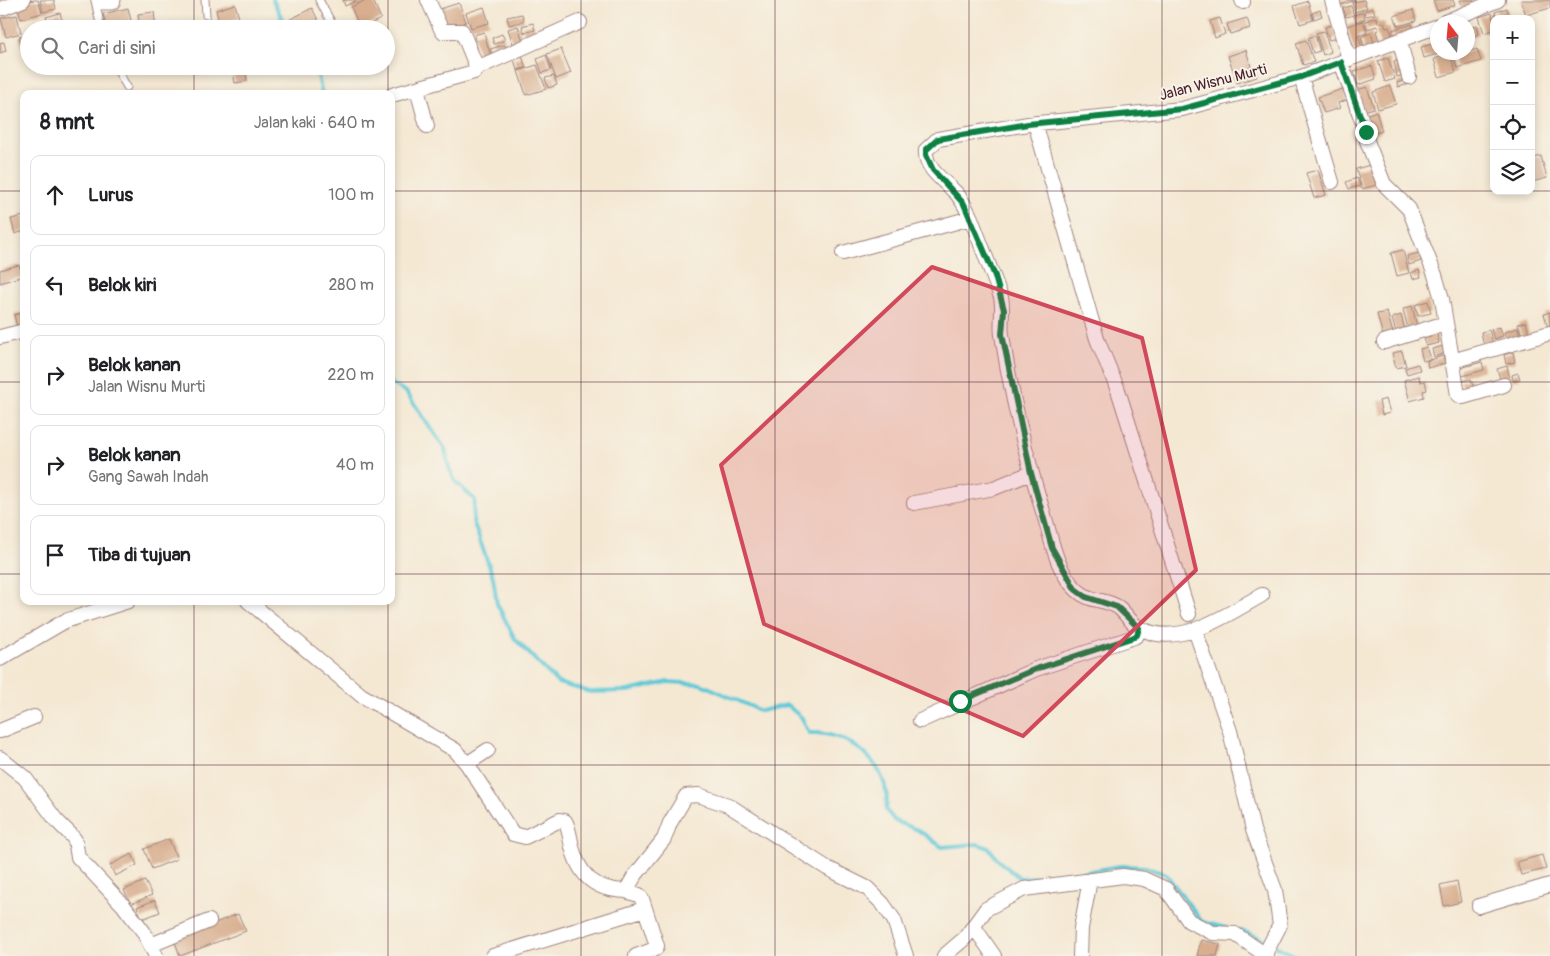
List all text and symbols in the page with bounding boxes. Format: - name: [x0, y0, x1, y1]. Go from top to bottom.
- north arrow: [1430, 15, 1475, 60]
- map controls: [1490, 15, 1535, 195]
- button: +: [1490, 15, 1535, 60]
- search box: [20, 20, 395, 75]
- icon: search: [38, 34, 66, 62]
- text: Cari di sini: [78, 36, 155, 60]
- street label: Jalan Wisnu Murti: [1158, 60, 1269, 105]
- button: −: [1490, 60, 1535, 105]
- button: locate: [1490, 105, 1535, 150]
- text: 8 mnt: [40, 109, 94, 136]
- text: Jalan kaki · 640 m: [254, 113, 375, 133]
- route end: [1355, 121, 1378, 144]
- button: layers: [1490, 150, 1535, 195]
- icon: ahead: [41, 181, 69, 209]
- text: Lurus: [88, 183, 133, 207]
- text: 100 m: [328, 185, 374, 205]
- icon: left: [41, 271, 69, 299]
- text: Belok kiri: [88, 273, 156, 297]
- text: 280 m: [328, 275, 374, 295]
- text: Belok kanan: [88, 353, 181, 377]
- icon: right: [41, 361, 69, 389]
- text: 220 m: [328, 365, 374, 385]
- text: Jalan Wisnu Murti: [88, 377, 205, 397]
- text: Belok kanan: [88, 443, 181, 467]
- icon: right: [41, 451, 69, 479]
- text: 40 m: [336, 455, 374, 475]
- text: Gang Sawah Indah: [88, 467, 208, 487]
- icon: arrive: [41, 541, 69, 569]
- text: Tiba di tujuan: [88, 543, 191, 567]
- route start: [949, 690, 972, 713]

